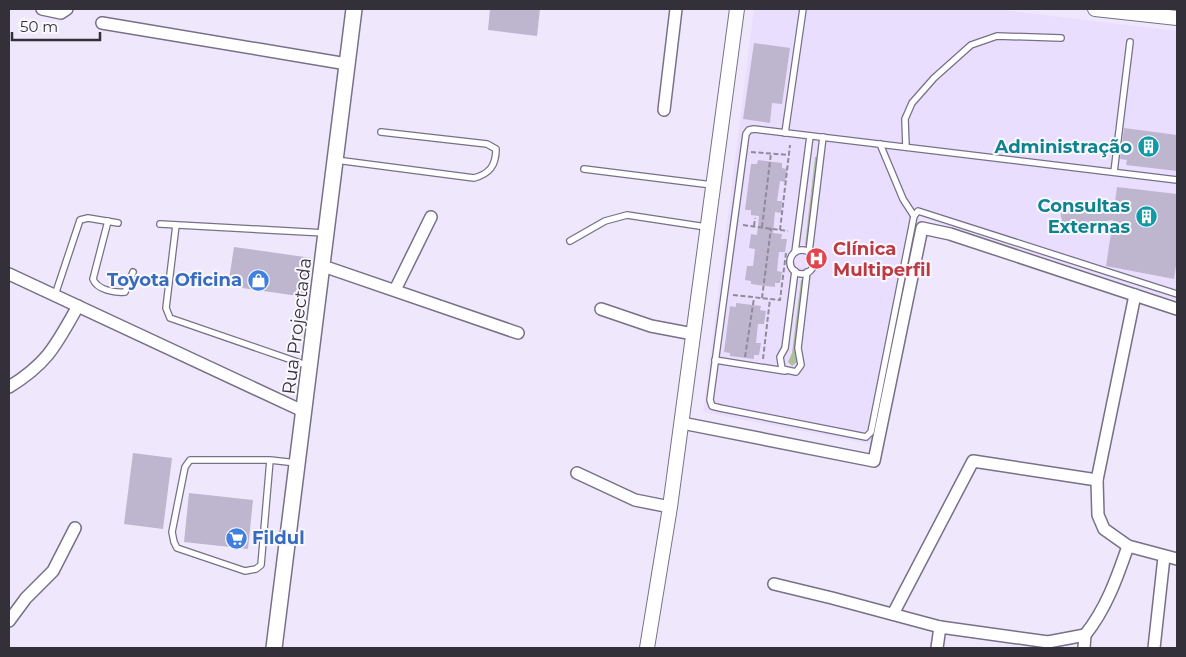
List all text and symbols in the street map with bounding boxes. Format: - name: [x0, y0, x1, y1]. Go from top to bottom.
- scale bar: [12, 10, 100, 42]
- text: 50 m: [20, 17, 58, 36]
- building icon: Administração: [1136, 135, 1160, 159]
- place label: Administração: [993, 136, 1132, 158]
- place label: Consultas Externas: [1038, 195, 1130, 238]
- building icon: Consultas Externas: [1134, 204, 1158, 228]
- place label: Clínica Multiperfil: [833, 238, 931, 281]
- hospital icon: Clínica Multiperfil: [805, 247, 829, 271]
- street label: Rua Projectada: [278, 256, 316, 396]
- shop icon: Toyota Oficina: [246, 268, 270, 292]
- place label: Toyota Oficina: [107, 269, 242, 291]
- supermarket icon: Fildul: [224, 526, 248, 550]
- place label: Fildul: [252, 527, 305, 549]

